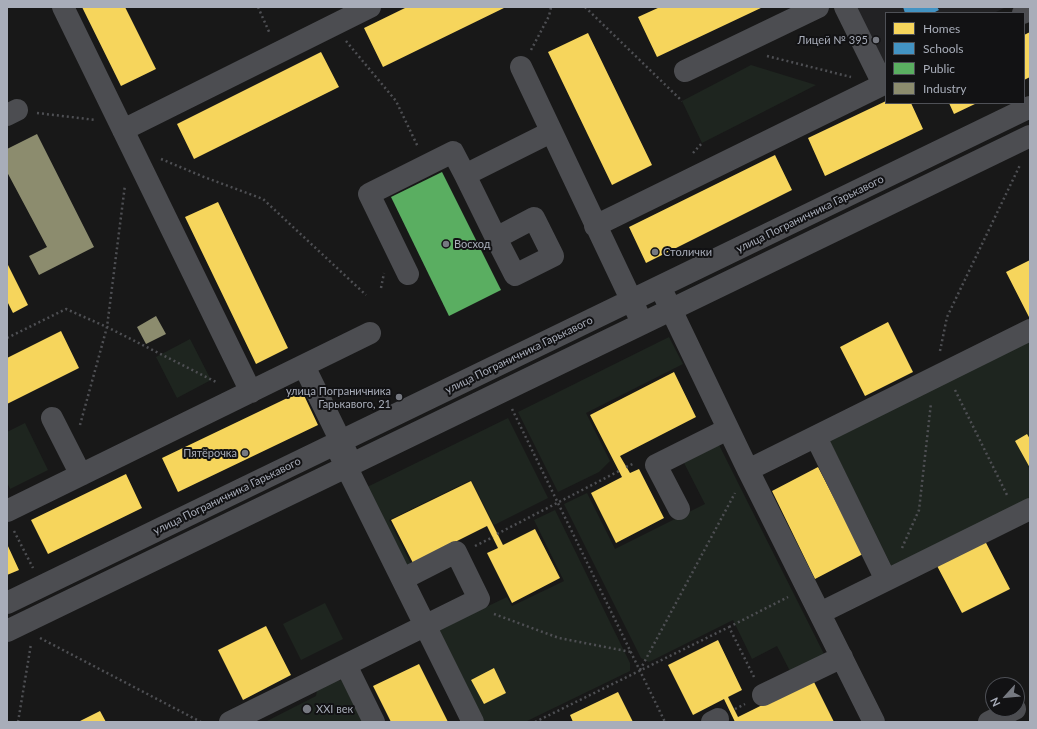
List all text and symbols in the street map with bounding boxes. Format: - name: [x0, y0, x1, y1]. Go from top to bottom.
- legend: [885, 12, 1025, 104]
- text: Homes: [923, 21, 960, 36]
- place label: Лицей № 395: [798, 33, 868, 47]
- marker: Лицей № 395: [871, 35, 881, 45]
- text: Schools: [923, 41, 964, 56]
- text: Public: [923, 61, 955, 76]
- text: Industry: [923, 81, 966, 96]
- street label: улица Пограничника Гарькавого: [734, 172, 886, 256]
- place label: Восход: [454, 237, 491, 251]
- marker: Восход: [441, 239, 451, 249]
- place label: Столички: [663, 245, 712, 259]
- marker: Столички: [650, 247, 660, 257]
- street label: улица Пограничника Гарькавого: [443, 313, 595, 397]
- place label: улица Пограничника Гарькавого, 21: [286, 384, 391, 410]
- marker: улица Пограничника Гарькавого, 21: [394, 392, 404, 402]
- place label: Пятёрочка: [183, 446, 237, 460]
- marker: Пятёрочка: [240, 448, 250, 458]
- street label: улица Пограничника Гарькавого: [151, 454, 303, 538]
- north arrow: [985, 677, 1025, 717]
- text: N: [987, 695, 1002, 709]
- place label: XXI век: [316, 702, 353, 716]
- marker: XXI век: [301, 703, 313, 715]

